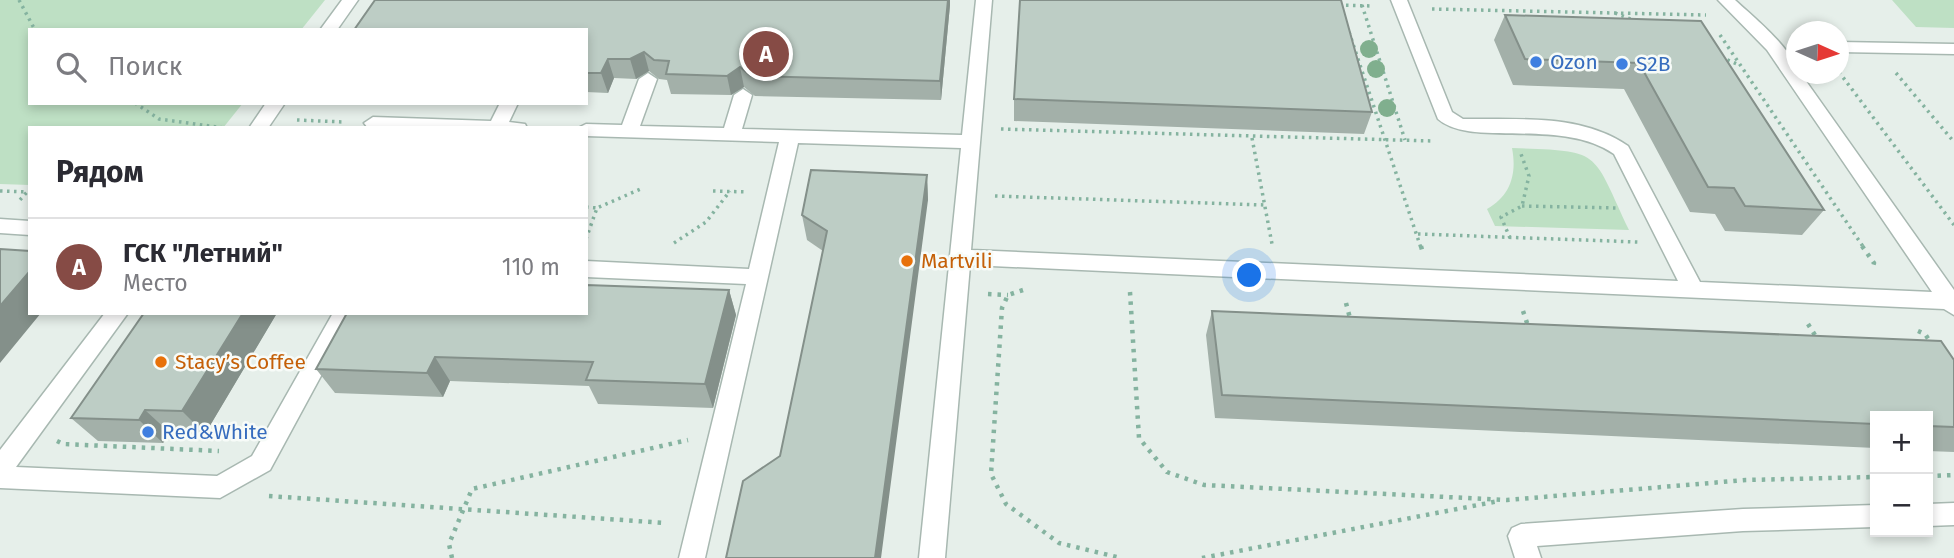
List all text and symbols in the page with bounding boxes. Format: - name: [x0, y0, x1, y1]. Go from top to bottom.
- north arrow: [1786, 21, 1849, 84]
- search box: [28, 28, 588, 105]
- pin: A: [743, 28, 789, 80]
- icon: search: [52, 48, 90, 86]
- place label: Ozon: [1550, 49, 1598, 75]
- text: Поиск: [108, 51, 182, 82]
- place label: S2B: [1636, 51, 1670, 77]
- marker: Ozon: [1528, 54, 1544, 70]
- marker: S2B: [1614, 56, 1630, 72]
- text: Рядом: [56, 154, 144, 190]
- text: ГСК "Летний": [123, 238, 283, 269]
- place label: Martvili: [921, 248, 993, 274]
- text: A: [72, 253, 86, 281]
- text: 110 m: [502, 253, 560, 281]
- marker: Martvili: [899, 253, 915, 269]
- your location: [1232, 258, 1266, 292]
- text: Место: [123, 269, 188, 297]
- place label: Stacy’s Coffee: [175, 349, 306, 375]
- marker: Stacy’s Coffee: [153, 354, 169, 370]
- map controls: [1870, 411, 1933, 537]
- button: +: [1870, 411, 1933, 474]
- place label: Red&White: [162, 419, 268, 445]
- marker: Red&White: [140, 424, 156, 440]
- button: −: [1870, 474, 1933, 537]

